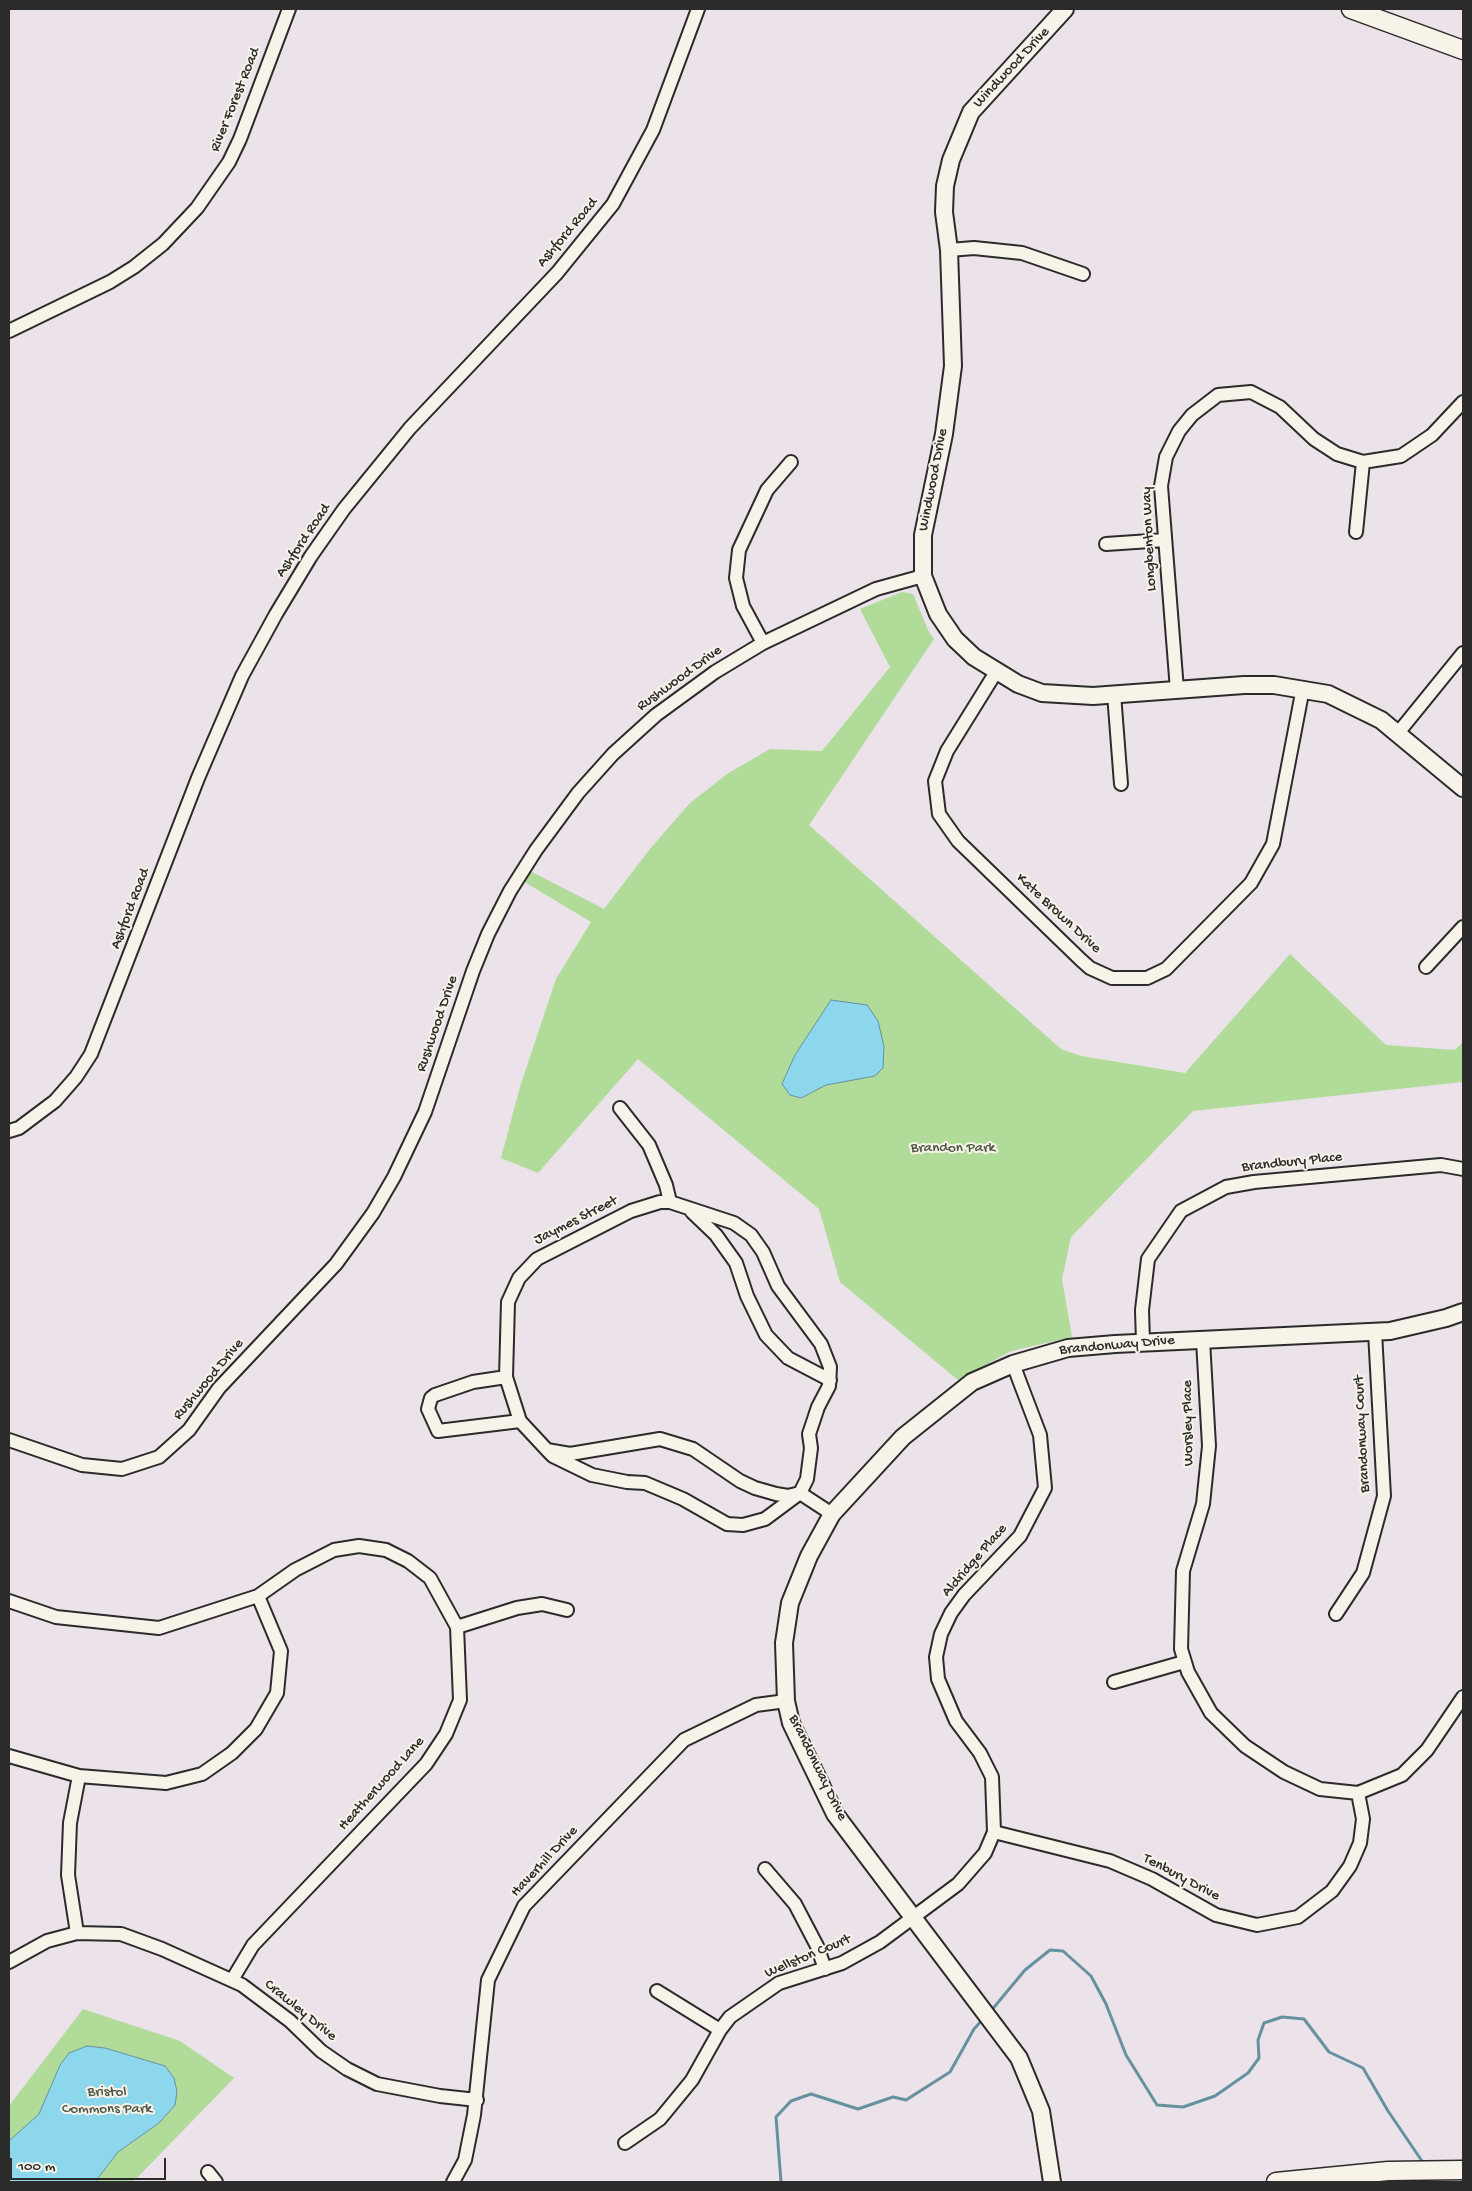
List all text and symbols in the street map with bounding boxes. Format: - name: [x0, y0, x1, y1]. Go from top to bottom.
- street label: Windwood Drive: [970, 24, 1054, 112]
- street label: River Forest Road: [207, 45, 265, 155]
- street label: Ashford Road: [534, 195, 602, 271]
- street label: Windwood Drive: [915, 427, 953, 533]
- street label: Longbenton Way: [1138, 486, 1162, 592]
- street label: Ashford Road: [273, 501, 335, 581]
- street label: Rushwood Drive: [634, 642, 726, 716]
- street label: Ashford Road: [107, 866, 155, 952]
- street label: Kate Brown Drive: [1012, 870, 1104, 958]
- street label: Rushwood Drive: [413, 973, 463, 1075]
- park label: Brandon Park: [911, 1140, 995, 1158]
- street label: Brandbury Place: [1241, 1149, 1343, 1177]
- street label: Jaymes Street: [531, 1192, 621, 1250]
- street label: Brandonway Drive: [1059, 1332, 1175, 1360]
- street label: Rushwood Drive: [170, 1336, 248, 1424]
- street label: Brandonway Court: [1351, 1375, 1375, 1493]
- street label: Worsley Place: [1179, 1380, 1199, 1466]
- street label: Aldridge Place: [938, 1521, 1012, 1601]
- street label: Brandonway Drive: [784, 1712, 850, 1824]
- street label: Heatherwood Lane: [335, 1733, 429, 1835]
- street label: Haverhill Drive: [507, 1823, 583, 1901]
- street label: Tenbury Drive: [1139, 1850, 1223, 1906]
- street label: Wellston Court: [762, 1931, 854, 1983]
- street label: Crawley Drive: [260, 1976, 340, 2046]
- park label: Bristol Commons Park: [62, 2084, 152, 2119]
- scale bar: [12, 2148, 169, 2180]
- text: 100 m: [18, 2158, 55, 2176]

